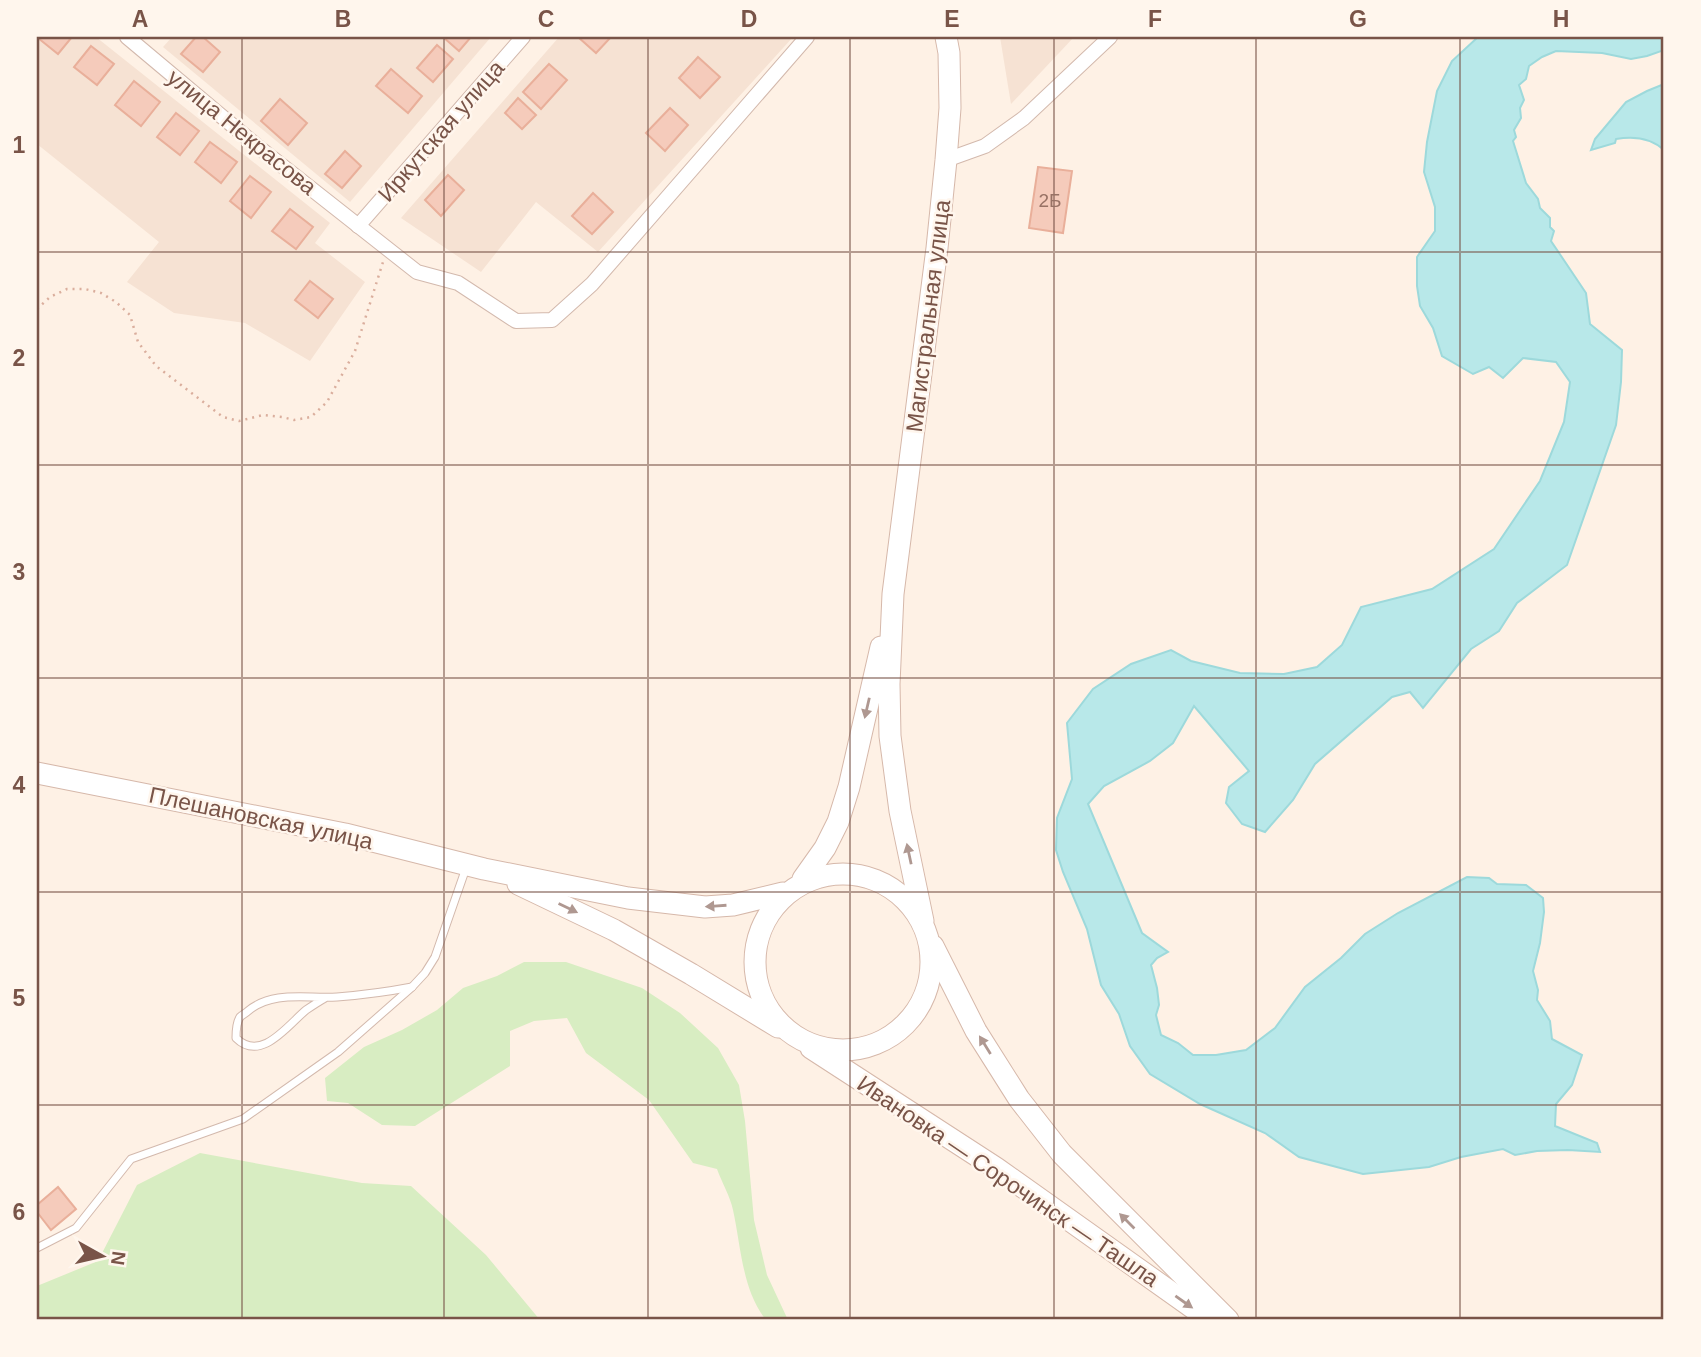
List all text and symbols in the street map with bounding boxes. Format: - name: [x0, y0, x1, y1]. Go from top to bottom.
- text: A: [132, 6, 148, 32]
- text: B: [335, 6, 351, 32]
- text: C: [538, 6, 554, 32]
- text: D: [741, 6, 757, 32]
- text: E: [944, 6, 960, 32]
- text: F: [1148, 6, 1162, 32]
- text: G: [1349, 6, 1367, 32]
- text: H: [1553, 6, 1569, 32]
- street label: Иркутская улица: [373, 55, 509, 207]
- street label: улица Некрасова: [162, 64, 322, 200]
- text: 1: [13, 132, 26, 158]
- house number: 2Б: [1038, 190, 1062, 211]
- street label: Магистральная улица: [901, 198, 955, 434]
- text: 2: [13, 345, 25, 371]
- text: 3: [13, 559, 25, 585]
- one-way arrow: [861, 697, 872, 719]
- text: 4: [13, 772, 26, 798]
- street label: Плешановская улица: [147, 782, 376, 854]
- one-way arrow: [904, 843, 915, 865]
- one-way arrow: [705, 901, 727, 912]
- one-way arrow: [558, 903, 579, 914]
- text: 5: [13, 985, 26, 1011]
- one-way arrow: [978, 1035, 991, 1054]
- street label: Ивановка — Сорочинск — Ташла: [852, 1070, 1164, 1292]
- text: 6: [13, 1199, 25, 1225]
- one-way arrow: [1119, 1212, 1136, 1229]
- north arrow: [66, 1220, 136, 1290]
- text: N: [107, 1250, 130, 1267]
- one-way arrow: [1175, 1295, 1193, 1309]

